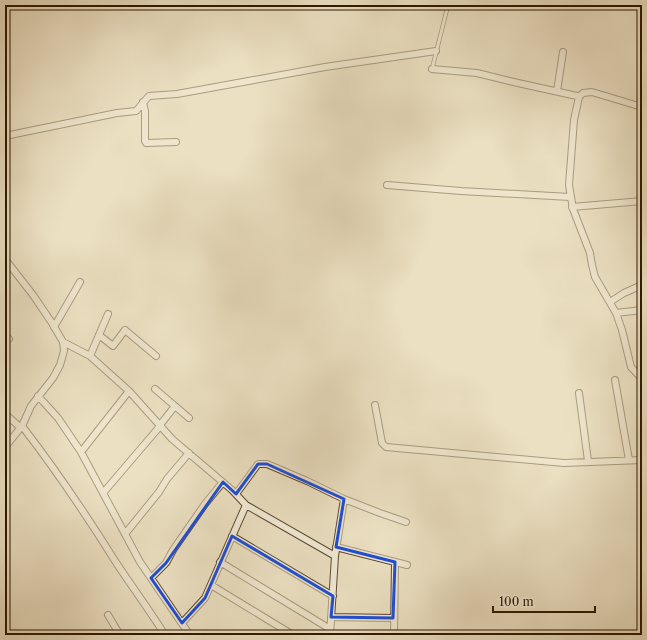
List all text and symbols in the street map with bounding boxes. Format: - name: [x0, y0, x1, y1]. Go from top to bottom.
- scale bar: [493, 588, 595, 614]
- text: 100 m: [499, 594, 534, 609]

